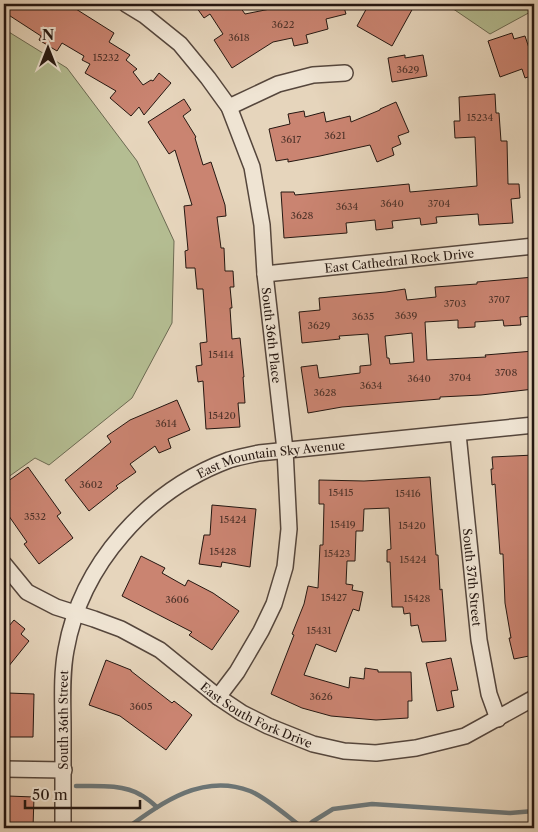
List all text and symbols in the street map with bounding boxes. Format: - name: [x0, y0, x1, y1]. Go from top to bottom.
- house number: 3622: [272, 18, 295, 31]
- north arrow: [22, 22, 72, 72]
- text: N: [42, 26, 54, 44]
- house number: 3618: [228, 31, 250, 44]
- house number: 15232: [93, 51, 120, 64]
- house number: 3629: [397, 63, 420, 76]
- house number: 15234: [467, 111, 494, 124]
- house number: 3621: [324, 129, 346, 142]
- house number: 3617: [281, 133, 301, 146]
- house number: 3640: [380, 197, 404, 210]
- house number: 3704: [428, 197, 450, 210]
- house number: 3634: [336, 200, 359, 213]
- house number: 3628: [290, 209, 314, 222]
- street label: East Cathedral Rock Drive: [324, 245, 475, 275]
- street label: South 36th Place: [259, 286, 285, 384]
- house number: 3707: [488, 293, 510, 306]
- house number: 3703: [444, 297, 466, 310]
- house number: 3639: [395, 309, 417, 322]
- house number: 3635: [352, 310, 374, 323]
- house number: 3629: [308, 319, 331, 332]
- house number: 15414: [208, 348, 234, 361]
- house number: 3708: [495, 366, 517, 379]
- house number: 3704: [449, 371, 471, 384]
- house number: 3640: [407, 372, 431, 385]
- house number: 3634: [360, 379, 383, 392]
- house number: 3628: [313, 386, 337, 399]
- house number: 15420: [208, 409, 236, 422]
- house number: 3614: [155, 417, 177, 430]
- street label: East Mountain Sky Avenue: [194, 437, 346, 481]
- house number: 3602: [79, 478, 103, 491]
- house number: 15415: [328, 486, 354, 499]
- house number: 15416: [395, 487, 421, 500]
- house number: 3532: [24, 510, 46, 523]
- house number: 15424: [220, 513, 247, 526]
- house number: 15419: [330, 518, 356, 531]
- house number: 15420: [398, 519, 426, 532]
- street label: South 37th Street: [460, 527, 485, 628]
- house number: 15428: [209, 545, 237, 558]
- house number: 15423: [324, 547, 350, 560]
- house number: 15424: [400, 553, 427, 566]
- house number: 15427: [321, 591, 347, 604]
- house number: 15428: [403, 592, 431, 605]
- house number: 3606: [165, 593, 189, 606]
- house number: 15431: [306, 624, 332, 637]
- street label: South 36th Street: [55, 669, 71, 770]
- street label: East South Fork Drive: [198, 679, 315, 751]
- house number: 3626: [310, 690, 333, 703]
- house number: 3605: [129, 700, 153, 713]
- scale bar: [25, 777, 140, 809]
- text: 50 m: [32, 785, 68, 804]

